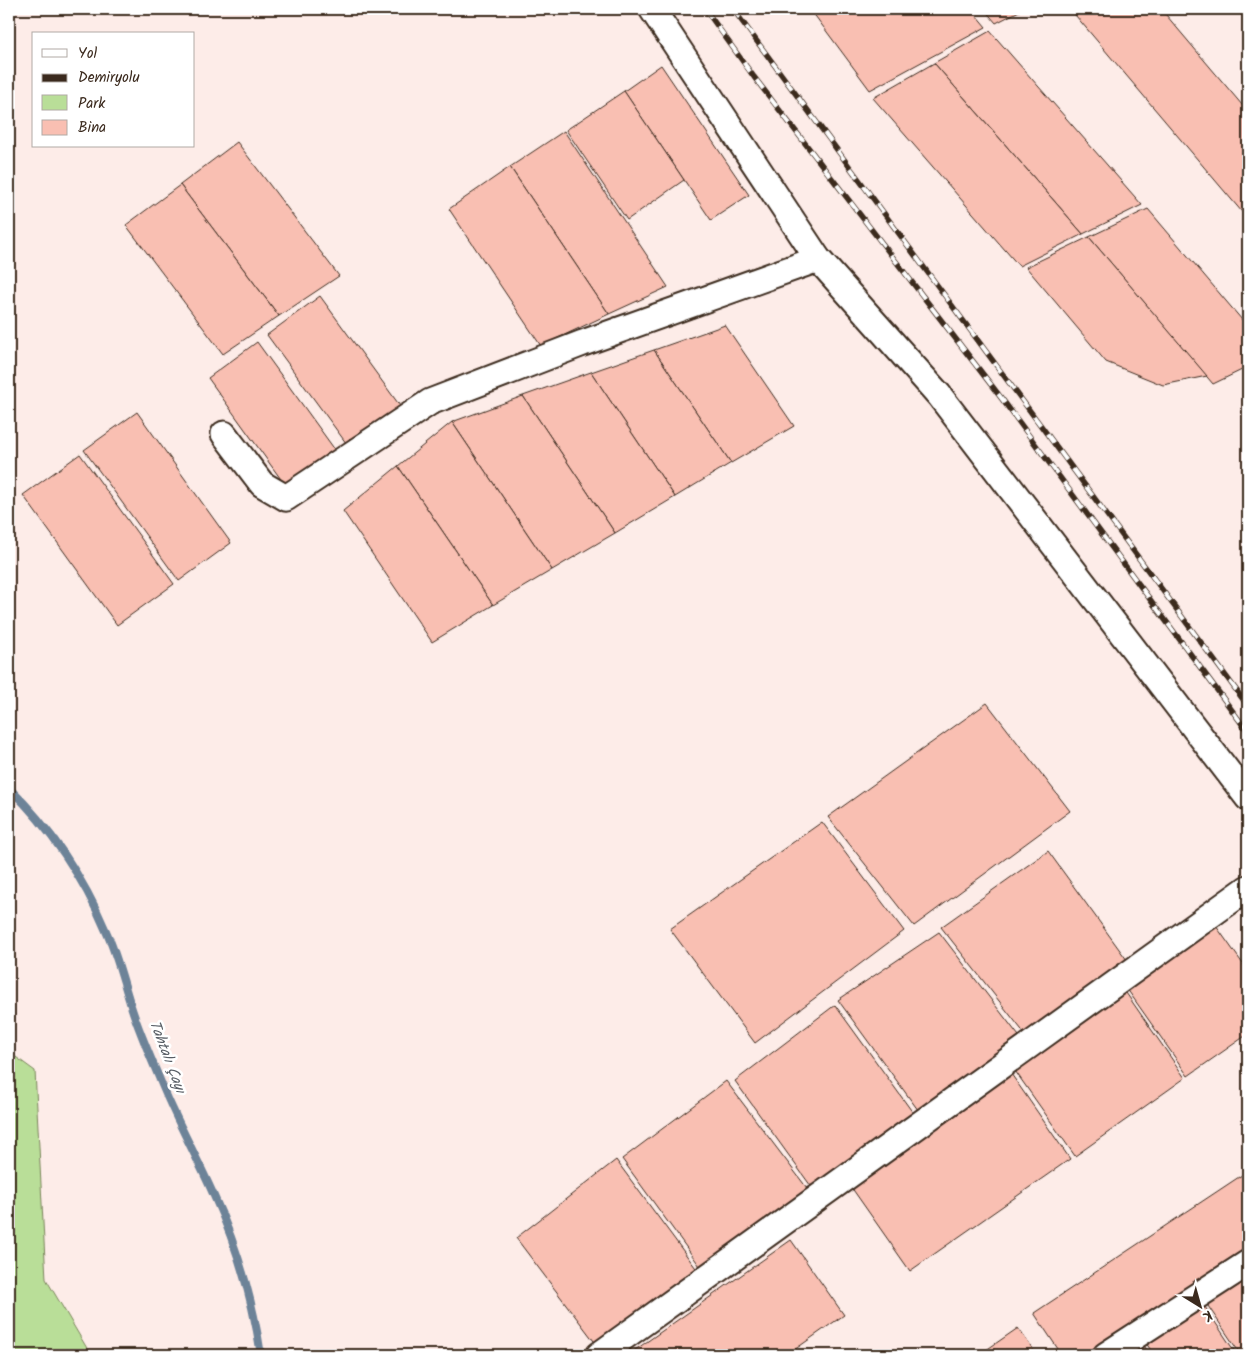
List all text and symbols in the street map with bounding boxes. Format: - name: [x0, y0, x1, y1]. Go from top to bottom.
- legend: [32, 32, 195, 148]
- text: Yol: [78, 42, 97, 66]
- text: Demiryolu: [78, 66, 140, 90]
- text: Park: [78, 92, 106, 116]
- text: Bina: [78, 116, 106, 140]
- water label: Tahtalı Çayı: [142, 1017, 192, 1098]
- north arrow: [1174, 1282, 1224, 1332]
- text: K: [1197, 1304, 1217, 1327]

